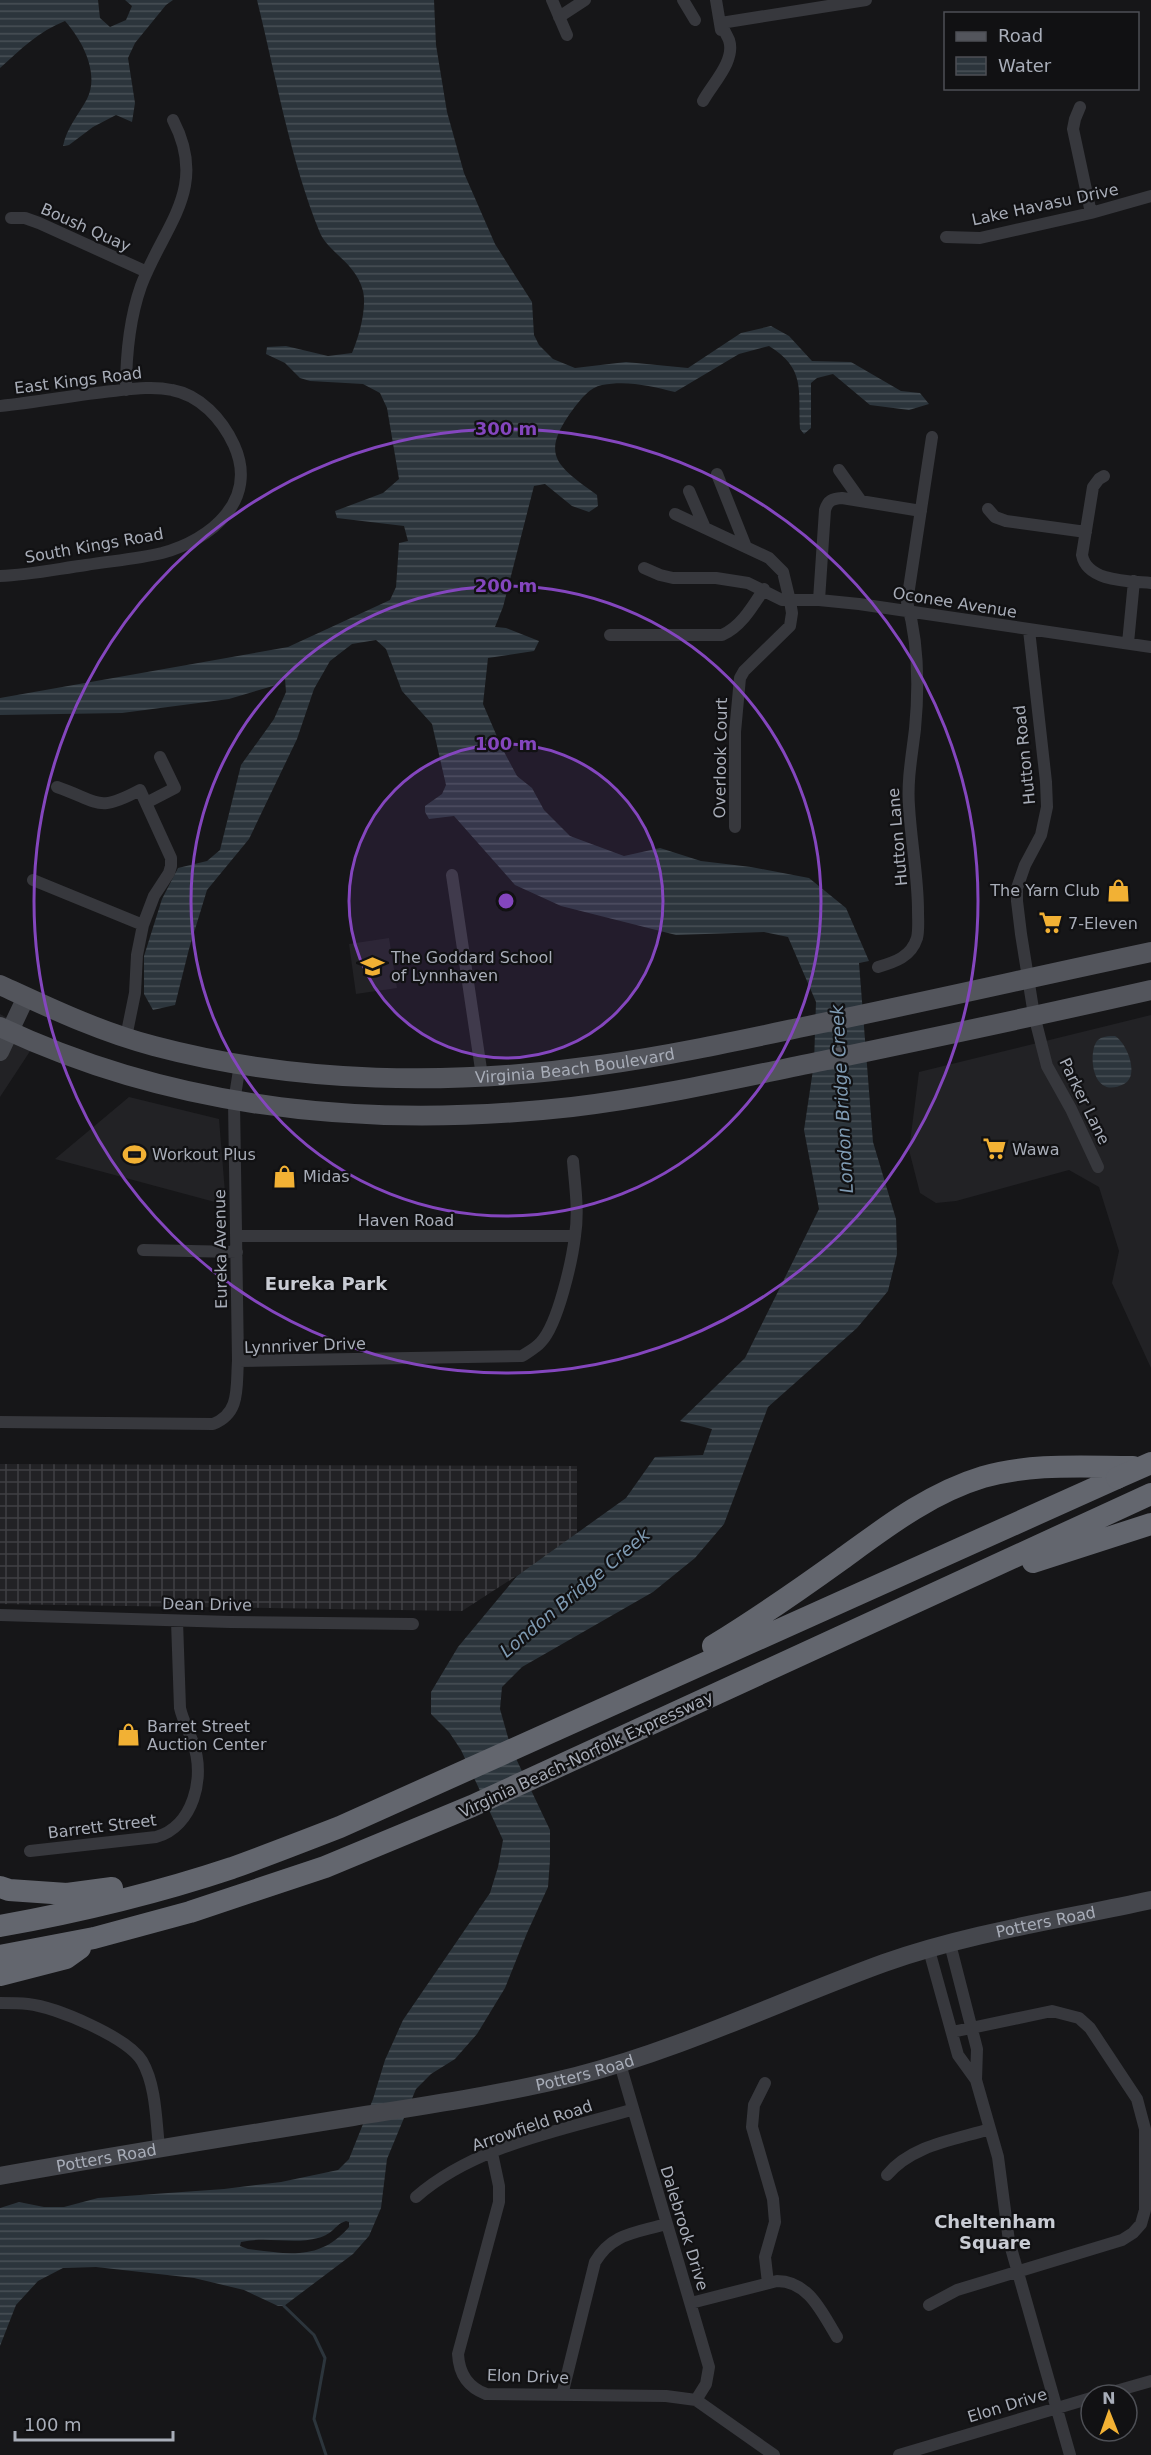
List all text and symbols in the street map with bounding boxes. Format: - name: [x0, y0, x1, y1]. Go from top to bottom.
- legend: [944, 12, 1139, 90]
- text: Road: [998, 25, 1043, 46]
- text: Water: [998, 55, 1052, 76]
- street label: Lake Havasu Drive: [970, 180, 1120, 229]
- street label: Boush Quay: [38, 199, 134, 256]
- street label: East Kings Road: [13, 363, 143, 398]
- text: 300 m: [475, 418, 537, 439]
- street label: South Kings Road: [23, 524, 165, 567]
- text: 200 m: [475, 575, 537, 596]
- street label: Oconee Avenue: [891, 583, 1018, 622]
- street label: Overlook Court: [710, 697, 731, 819]
- street label: Hutton Road: [1010, 704, 1039, 806]
- text: 100 m: [475, 733, 537, 754]
- street label: Hutton Lane: [884, 787, 911, 887]
- shop icon: The Yarn Club: [1105, 877, 1131, 903]
- place label: The Yarn Club: [989, 881, 1100, 900]
- centre of rings: [496, 891, 516, 911]
- supermarket icon: 7-Eleven: [1037, 910, 1063, 936]
- place label: 7-Eleven: [1068, 914, 1138, 933]
- place label: The Goddard School of Lynnhaven: [390, 948, 553, 985]
- school or university icon: The Goddard School of Lynnhaven: [360, 953, 386, 979]
- water label: London Bridge Creek: [826, 1003, 857, 1194]
- street label: Virginia Beach Boulevard: [474, 1044, 676, 1087]
- street label: Parker Lane: [1055, 1055, 1114, 1148]
- supermarket icon: Wawa: [981, 1136, 1007, 1162]
- place label: Wawa: [1012, 1140, 1060, 1159]
- sports icon: Workout Plus: [121, 1141, 147, 1167]
- place label: Workout Plus: [152, 1145, 256, 1164]
- shop icon: Midas: [272, 1163, 298, 1189]
- place label: Midas: [303, 1167, 350, 1186]
- street label: Eureka Avenue: [210, 1189, 231, 1309]
- street label: Haven Road: [358, 1211, 454, 1230]
- district label: Eureka Park: [265, 1273, 388, 1294]
- street label: Lynnriver Drive: [244, 1334, 366, 1357]
- water label: London Bridge Creek: [496, 1523, 655, 1661]
- street label: Dean Drive: [162, 1594, 252, 1615]
- street label: Virginia Beach-Norfolk Expressway: [456, 1687, 716, 1822]
- place label: Barret Street Auction Center: [147, 1717, 267, 1754]
- shop icon: Barret Street Auction Center: [116, 1722, 142, 1748]
- street label: Barrett Street: [47, 1810, 158, 1843]
- street label: Potters Road: [994, 1903, 1097, 1942]
- street label: Potters Road: [534, 2051, 637, 2095]
- street label: Arrowfield Road: [469, 2096, 595, 2155]
- street label: Potters Road: [55, 2140, 158, 2176]
- street label: Dalebrook Drive: [657, 2164, 713, 2293]
- district label: Cheltenham Square: [934, 2211, 1056, 2253]
- street label: Elon Drive: [487, 2366, 569, 2387]
- north arrow: [1079, 2383, 1139, 2443]
- street label: Elon Drive: [965, 2384, 1049, 2427]
- text: N: [1102, 2389, 1116, 2408]
- scale bar: [15, 2404, 172, 2442]
- text: 100 m: [24, 2414, 82, 2435]

